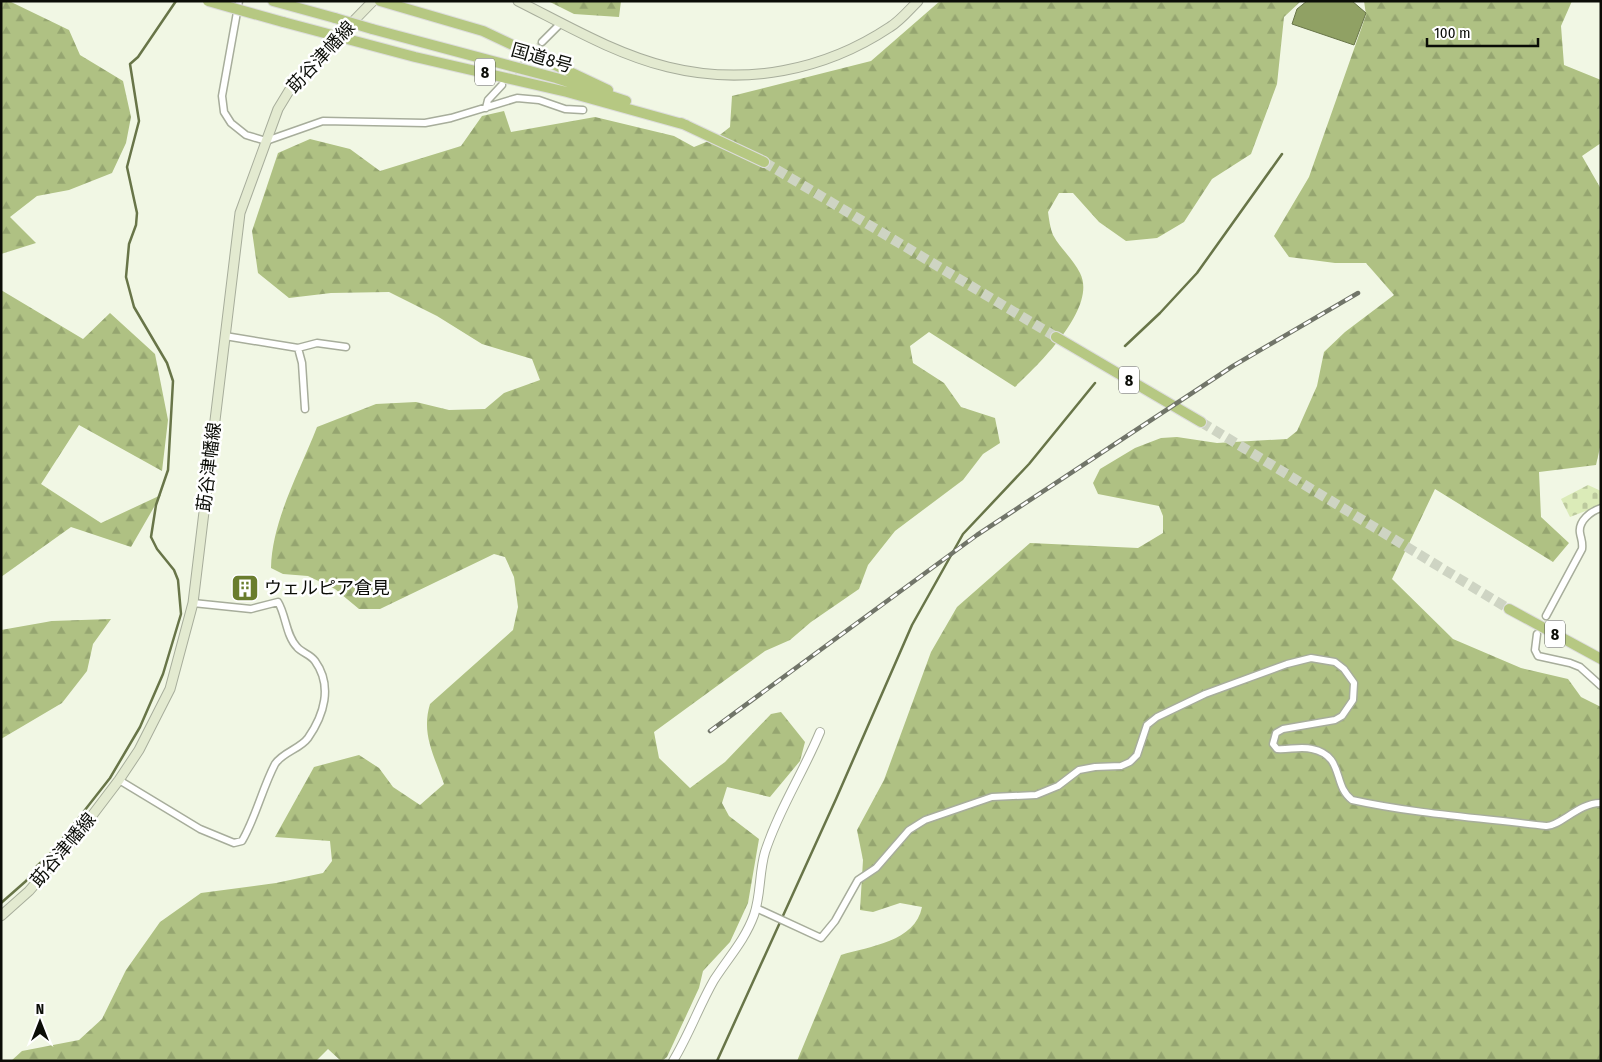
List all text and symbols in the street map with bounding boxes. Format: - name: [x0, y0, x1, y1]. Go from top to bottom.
- scale bar: [1427, 15, 1538, 47]
- street label: 莇谷津幡線: [282, 17, 360, 97]
- text: 100 m: [1434, 24, 1471, 42]
- street label: 国道8号: [509, 39, 575, 77]
- road number: 8: [475, 58, 495, 86]
- road number: 8: [1119, 366, 1139, 394]
- street label: 莇谷津幡線: [193, 421, 225, 513]
- building icon: ウェルピア倉見: [230, 573, 260, 603]
- place label: ウェルピア倉見: [264, 577, 390, 599]
- road number: 8: [1545, 620, 1565, 648]
- street label: 莇谷津幡線: [26, 808, 100, 892]
- north arrow: [15, 997, 65, 1047]
- text: N: [36, 1001, 44, 1018]

